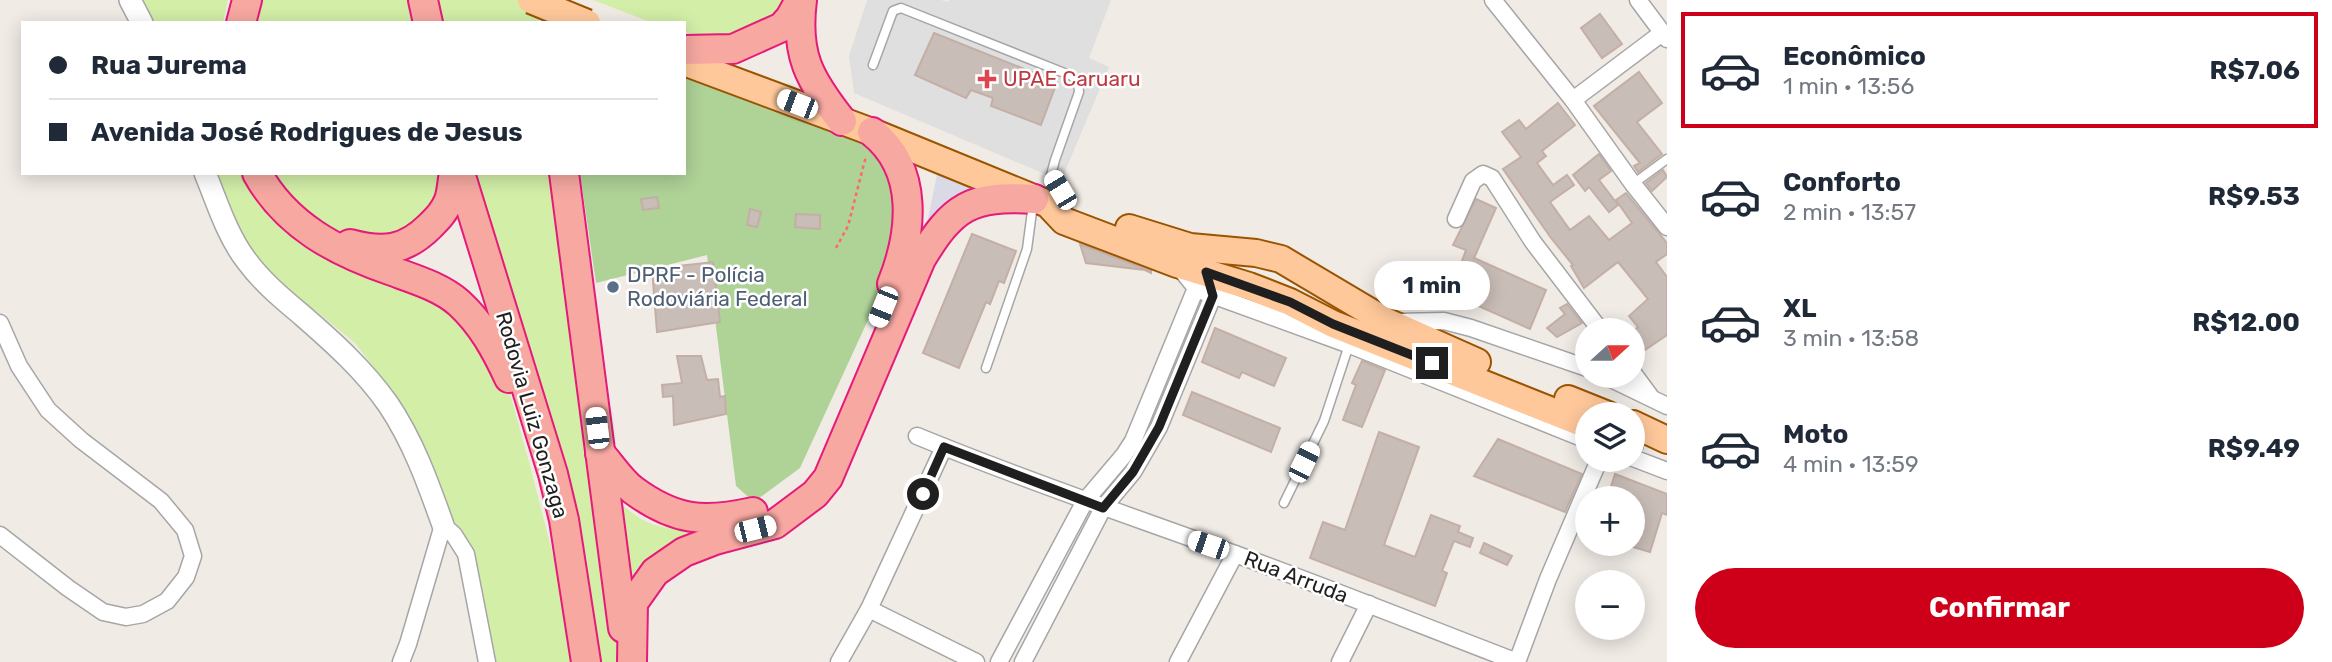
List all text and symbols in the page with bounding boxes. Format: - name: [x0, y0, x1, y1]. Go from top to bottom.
- icon: car: [1699, 39, 1762, 102]
- text: Econômico: [1783, 41, 1926, 72]
- text: Rua Jurema: [91, 50, 247, 81]
- text: R$7.06: [2209, 55, 2300, 86]
- place label: UPAE Caruaru: [1003, 66, 1141, 91]
- marker: UPAE Caruaru: [977, 69, 997, 89]
- text: 1 min · 13:56: [1783, 72, 1914, 100]
- car: [774, 87, 821, 121]
- text: Avenida José Rodrigues de Jesus: [91, 117, 523, 148]
- icon: car: [1699, 165, 1762, 228]
- car: [1041, 167, 1080, 213]
- text: Conforto: [1783, 167, 1901, 198]
- text: R$9.53: [2208, 181, 2300, 212]
- text: 2 min · 13:57: [1783, 198, 1916, 226]
- place label: DPRF - Polícia Rodoviária Federal: [627, 262, 808, 311]
- callout: 1 min: [1374, 262, 1490, 310]
- text: 1 min: [1403, 271, 1461, 299]
- marker: DPRF - Polícia Rodoviária Federal: [605, 279, 621, 295]
- car: [866, 284, 901, 330]
- icon: car: [1699, 291, 1762, 354]
- text: XL: [1783, 293, 1816, 324]
- text: R$12.00: [2192, 307, 2300, 338]
- street label: Rodovia Luiz Gonzaga: [491, 309, 574, 521]
- north arrow: [1575, 318, 1645, 388]
- map controls: [1575, 318, 1645, 640]
- text: 3 min · 13:58: [1783, 324, 1919, 352]
- route end: [1416, 347, 1448, 379]
- button: layers: [1575, 402, 1645, 472]
- car: [585, 406, 610, 450]
- icon: car: [1699, 417, 1762, 480]
- text: Moto: [1783, 419, 1848, 450]
- text: R$9.49: [2208, 433, 2300, 464]
- car: [1286, 439, 1323, 485]
- text: 4 min · 13:59: [1783, 450, 1919, 478]
- route start: [907, 478, 939, 510]
- button: +: [1575, 486, 1645, 556]
- car: [733, 514, 778, 544]
- car: [1185, 528, 1232, 562]
- street label: Rua Arruda: [1241, 545, 1352, 608]
- button: Confirmar: [1695, 568, 2304, 648]
- button: −: [1575, 570, 1645, 640]

